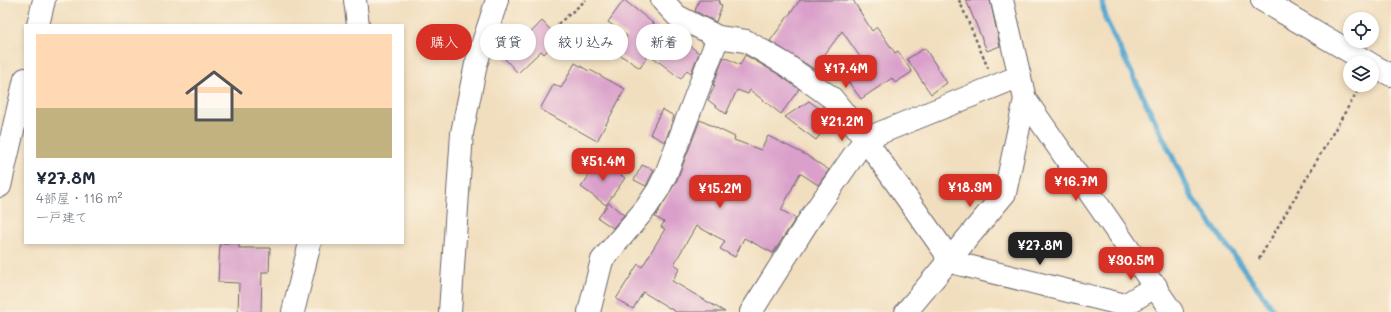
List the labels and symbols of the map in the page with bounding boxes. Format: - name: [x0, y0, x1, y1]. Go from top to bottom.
- pin: ¥17.4M: [813, 55, 879, 89]
- pin: ¥21.2M: [809, 108, 875, 142]
- pin: ¥51.4M: [570, 148, 636, 182]
- pin: ¥16.7M: [1043, 168, 1109, 202]
- pin: ¥18.3M: [937, 174, 1003, 208]
- pin: ¥15.2M: [687, 175, 753, 209]
- pin: ¥27.8M: [1007, 232, 1073, 266]
- pin: ¥30.5M: [1098, 247, 1164, 281]

